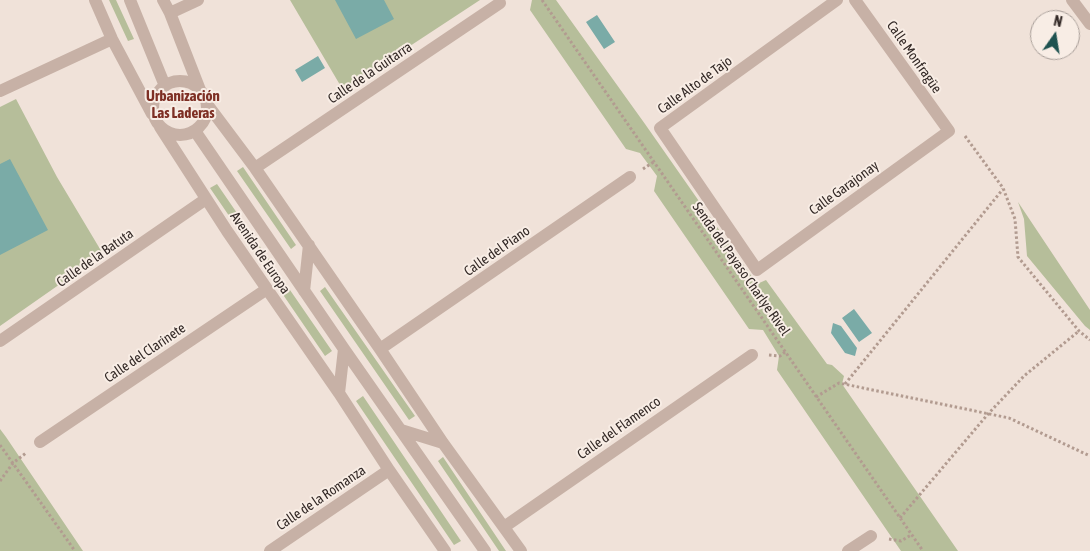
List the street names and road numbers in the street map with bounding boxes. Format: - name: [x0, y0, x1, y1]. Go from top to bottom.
- street label: Calle Monfragüe: [883, 18, 945, 96]
- street label: Calle de la Guitarra: [325, 39, 415, 107]
- street label: Calle Alto de Tajo: [655, 52, 735, 118]
- street label: Calle Garajonay: [806, 157, 882, 219]
- street label: Senda del Payaso Charlye Rivel: [689, 199, 793, 339]
- street label: Avenida de Europa: [226, 209, 294, 297]
- street label: Calle del Piano: [461, 222, 533, 280]
- street label: Calle de la Batuta: [53, 225, 137, 291]
- street label: Calle del Clarinete: [101, 320, 189, 386]
- street label: Calle del Flamenco: [574, 393, 664, 463]
- street label: Calle de la Romanza: [273, 462, 369, 534]

